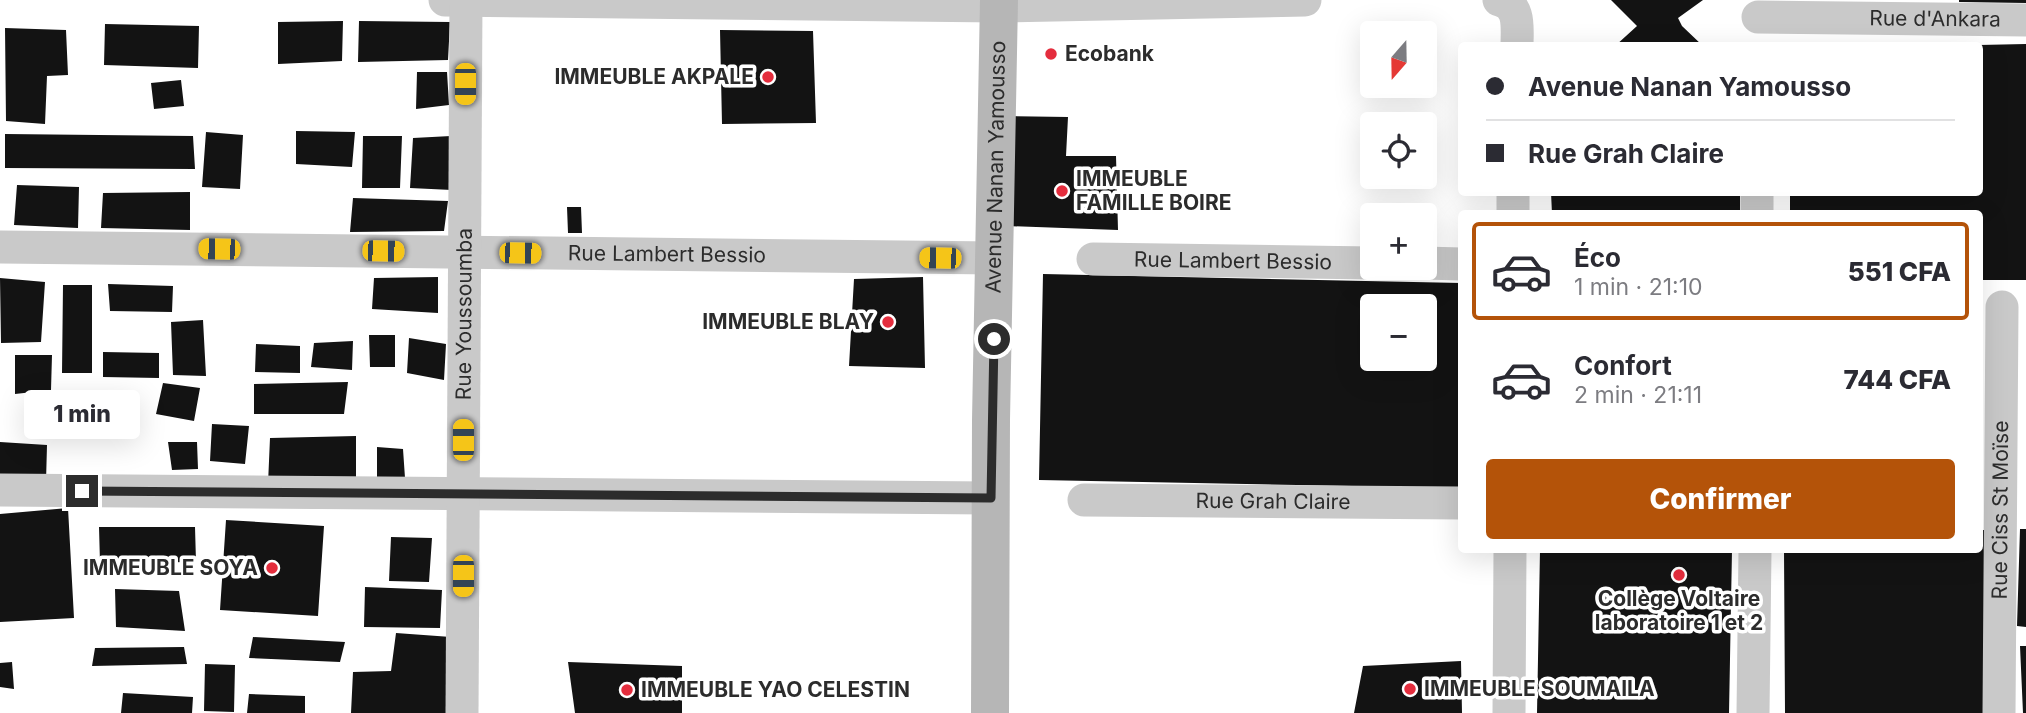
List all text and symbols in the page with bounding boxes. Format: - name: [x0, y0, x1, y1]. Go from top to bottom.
- street label: Rue d'Ankara: [1869, 5, 2001, 32]
- north arrow: [1360, 21, 1437, 98]
- map controls: [1360, 21, 1437, 371]
- street label: Avenue Nanan Yamousso: [980, 40, 1010, 294]
- place label: Ecobank: [1065, 41, 1155, 66]
- marker: Ecobank: [1043, 46, 1059, 62]
- car: [455, 63, 476, 105]
- place label: IMMEUBLE AKPALE: [554, 64, 754, 89]
- marker: IMMEUBLE AKPALE: [760, 69, 776, 85]
- text: Avenue Nanan Yamousso: [1528, 71, 1851, 102]
- button: locate: [1360, 112, 1437, 189]
- text: Rue Grah Claire: [1528, 138, 1724, 169]
- place label: IMMEUBLE FAMILLE BOIRE: [1076, 166, 1232, 215]
- marker: IMMEUBLE FAMILLE BOIRE: [1054, 183, 1070, 199]
- button: +: [1360, 203, 1437, 280]
- street label: Rue Youssoumba: [451, 228, 477, 400]
- car: [198, 238, 241, 260]
- car: [362, 240, 405, 262]
- street label: Rue Lambert Bessio: [568, 240, 766, 267]
- icon: car: [1490, 240, 1553, 303]
- car: [499, 242, 542, 264]
- text: Éco: [1574, 242, 1621, 273]
- car: [919, 247, 962, 269]
- street label: Rue Lambert Bessio: [1134, 247, 1332, 274]
- text: 551 CFA: [1848, 256, 1951, 287]
- text: 1 min · 21:10: [1574, 273, 1703, 301]
- button: −: [1360, 294, 1437, 371]
- place label: IMMEUBLE BLAY: [702, 309, 874, 334]
- marker: IMMEUBLE BLAY: [880, 314, 896, 330]
- route start: [978, 323, 1010, 355]
- icon: car: [1490, 348, 1553, 411]
- text: Confort: [1574, 350, 1672, 381]
- text: 744 CFA: [1844, 364, 1951, 395]
- text: 2 min · 21:11: [1574, 381, 1702, 409]
- callout: 1 min: [24, 390, 140, 438]
- text: 1 min: [53, 400, 111, 428]
- car: [453, 419, 474, 461]
- street label: Rue Ciss St Moïse: [1987, 420, 2013, 600]
- button: Confirmer: [1486, 459, 1955, 539]
- route end: [66, 475, 98, 507]
- street label: Rue Grah Claire: [1195, 488, 1351, 514]
- place label: IMMEUBLE SOYA: [83, 555, 258, 580]
- car: [453, 555, 474, 597]
- marker: IMMEUBLE SOYA: [264, 560, 280, 576]
- marker: Collège Voltaire laboratoire 1 et 2: [1671, 567, 1687, 583]
- place label: Collège Voltaire laboratoire 1 et 2: [1595, 586, 1763, 635]
- place label: IMMEUBLE SOUMAILA: [1424, 676, 1655, 701]
- place label: IMMEUBLE YAO CELESTIN: [641, 677, 910, 702]
- marker: IMMEUBLE SOUMAILA: [1402, 681, 1418, 697]
- marker: IMMEUBLE YAO CELESTIN: [619, 682, 635, 698]

